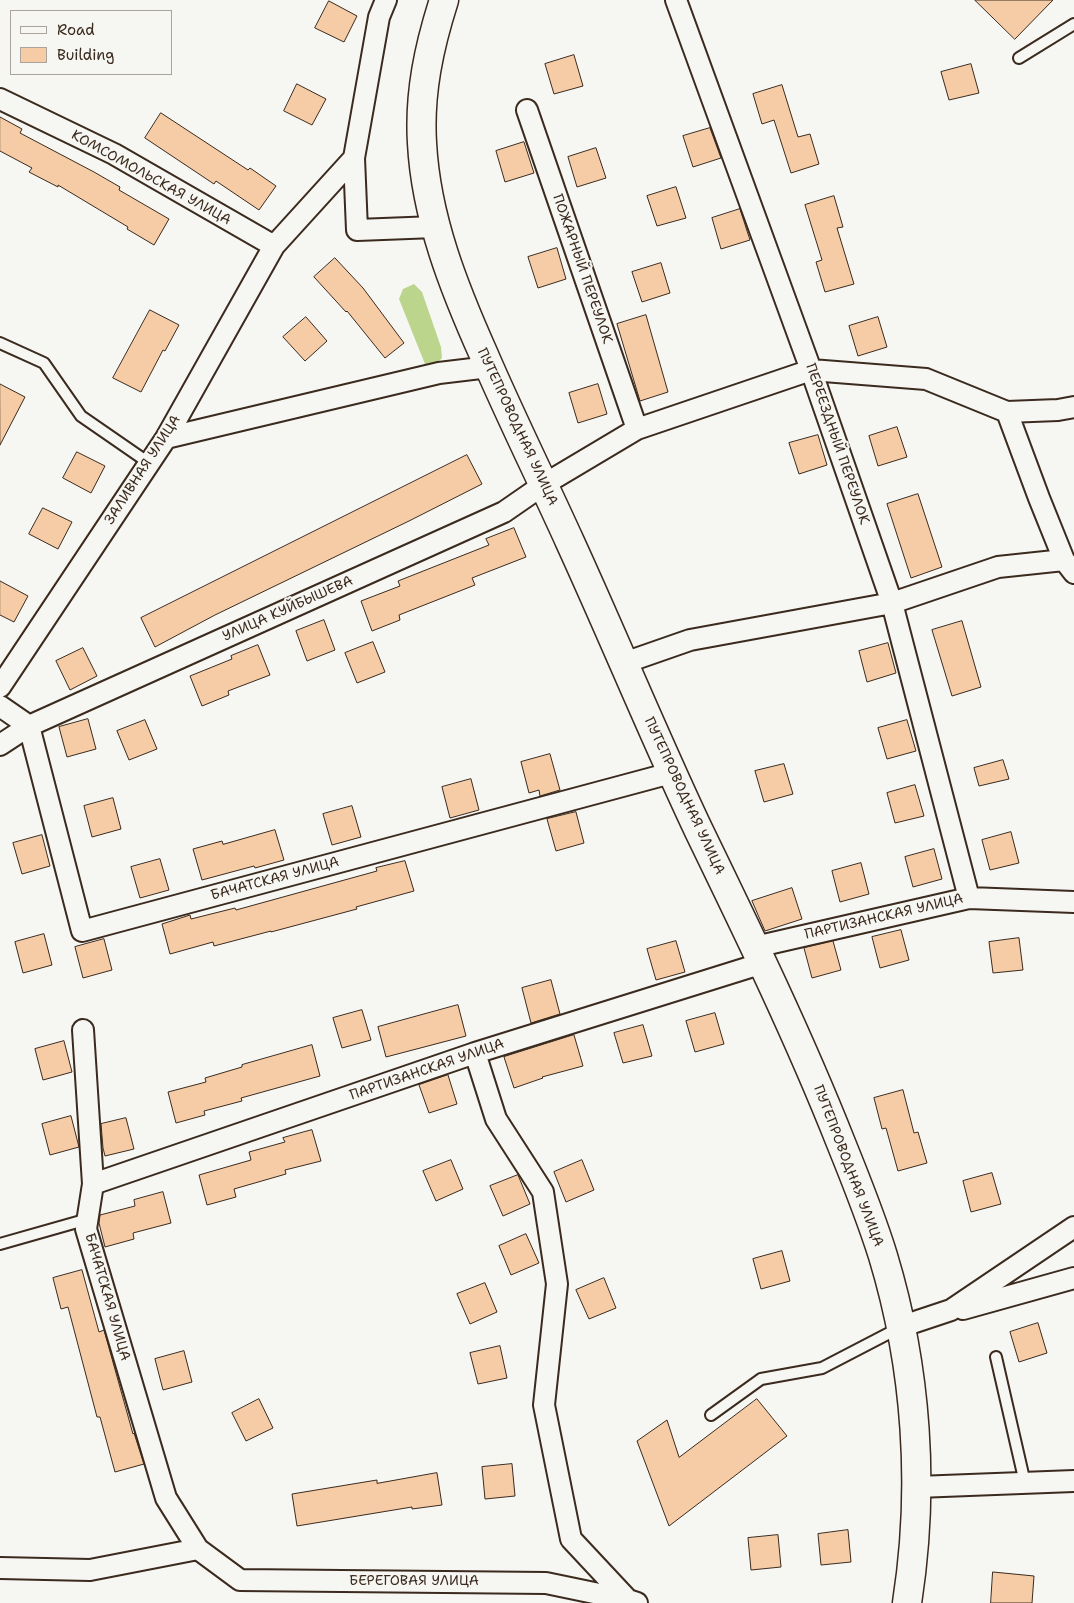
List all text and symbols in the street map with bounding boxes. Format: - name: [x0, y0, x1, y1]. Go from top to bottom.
- legend: [10, 10, 172, 75]
- text: Road: [57, 20, 95, 40]
- text: Building: [57, 45, 114, 65]
- street label: КОМСОМОЛЬСКАЯ УЛИЦА: [68, 127, 234, 229]
- street label: ПОЖАРНЫЙ ПЕРЕУЛОК: [548, 192, 616, 346]
- street label: ПУТЕПРОВОДНАЯ УЛИЦА: [473, 346, 561, 508]
- street label: ПЕРЕЕЗДНЫЙ ПЕРЕУЛОК: [802, 361, 872, 527]
- street label: ЗАЛИВНАЯ УЛИЦА: [101, 412, 185, 528]
- street label: УЛИЦА КУЙБЫШЕВА: [220, 573, 356, 645]
- street label: ПУТЕПРОВОДНАЯ УЛИЦА: [640, 715, 728, 877]
- street label: БАЧАТСКАЯ УЛИЦА: [209, 854, 341, 904]
- street label: ПАРТИЗАНСКАЯ УЛИЦА: [803, 891, 965, 943]
- street label: ПАРТИЗАНСКАЯ УЛИЦА: [348, 1036, 506, 1104]
- street label: ПУТЕПРОВОДНАЯ УЛИЦА: [809, 1083, 887, 1249]
- street label: БАЧАТСКАЯ УЛИЦА: [81, 1231, 133, 1363]
- street label: БЕРЕГОВАЯ УЛИЦА: [349, 1573, 479, 1589]

